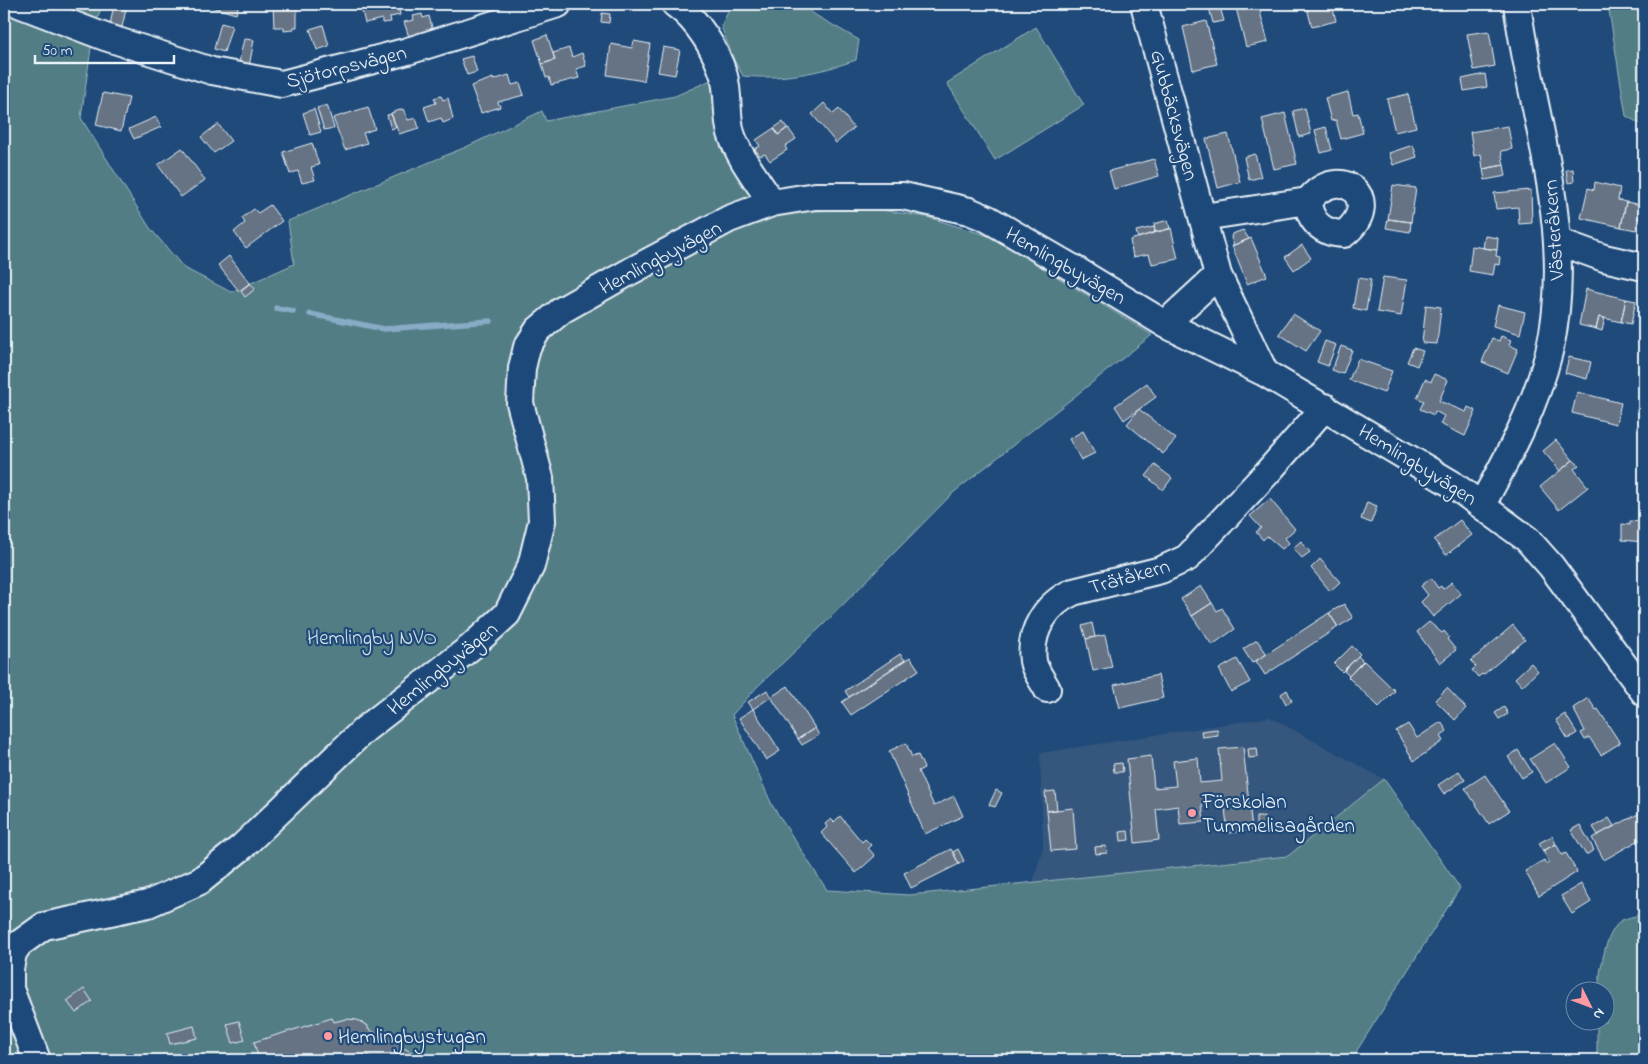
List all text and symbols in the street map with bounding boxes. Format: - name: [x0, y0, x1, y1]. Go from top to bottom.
- scale bar: [35, 32, 174, 64]
- street label: Sjötorpsvägen: [283, 38, 410, 99]
- text: 50 m: [42, 40, 73, 62]
- street label: Gubbäcksvägen: [1139, 47, 1205, 185]
- street label: Västeråkern: [1537, 178, 1574, 282]
- street label: Hemlingbyvägen: [594, 214, 728, 305]
- street label: Hemlingbyvägen: [998, 220, 1131, 315]
- street label: Hemlingbyvägen: [1351, 417, 1482, 516]
- street label: Trätåkern: [1086, 552, 1174, 604]
- street label: Hemlingbyvägen: [381, 615, 506, 725]
- park label: Hemlingby NVO: [307, 624, 437, 656]
- place label: Förskolan Tummelisagården: [1201, 788, 1355, 844]
- marker: Förskolan Tummelisagården: [1186, 807, 1198, 819]
- north arrow: [1566, 982, 1616, 1032]
- text: N: [1588, 1003, 1610, 1024]
- place label: Hemlingbystugan: [338, 1023, 486, 1055]
- marker: Hemlingbystugan: [322, 1030, 334, 1042]

